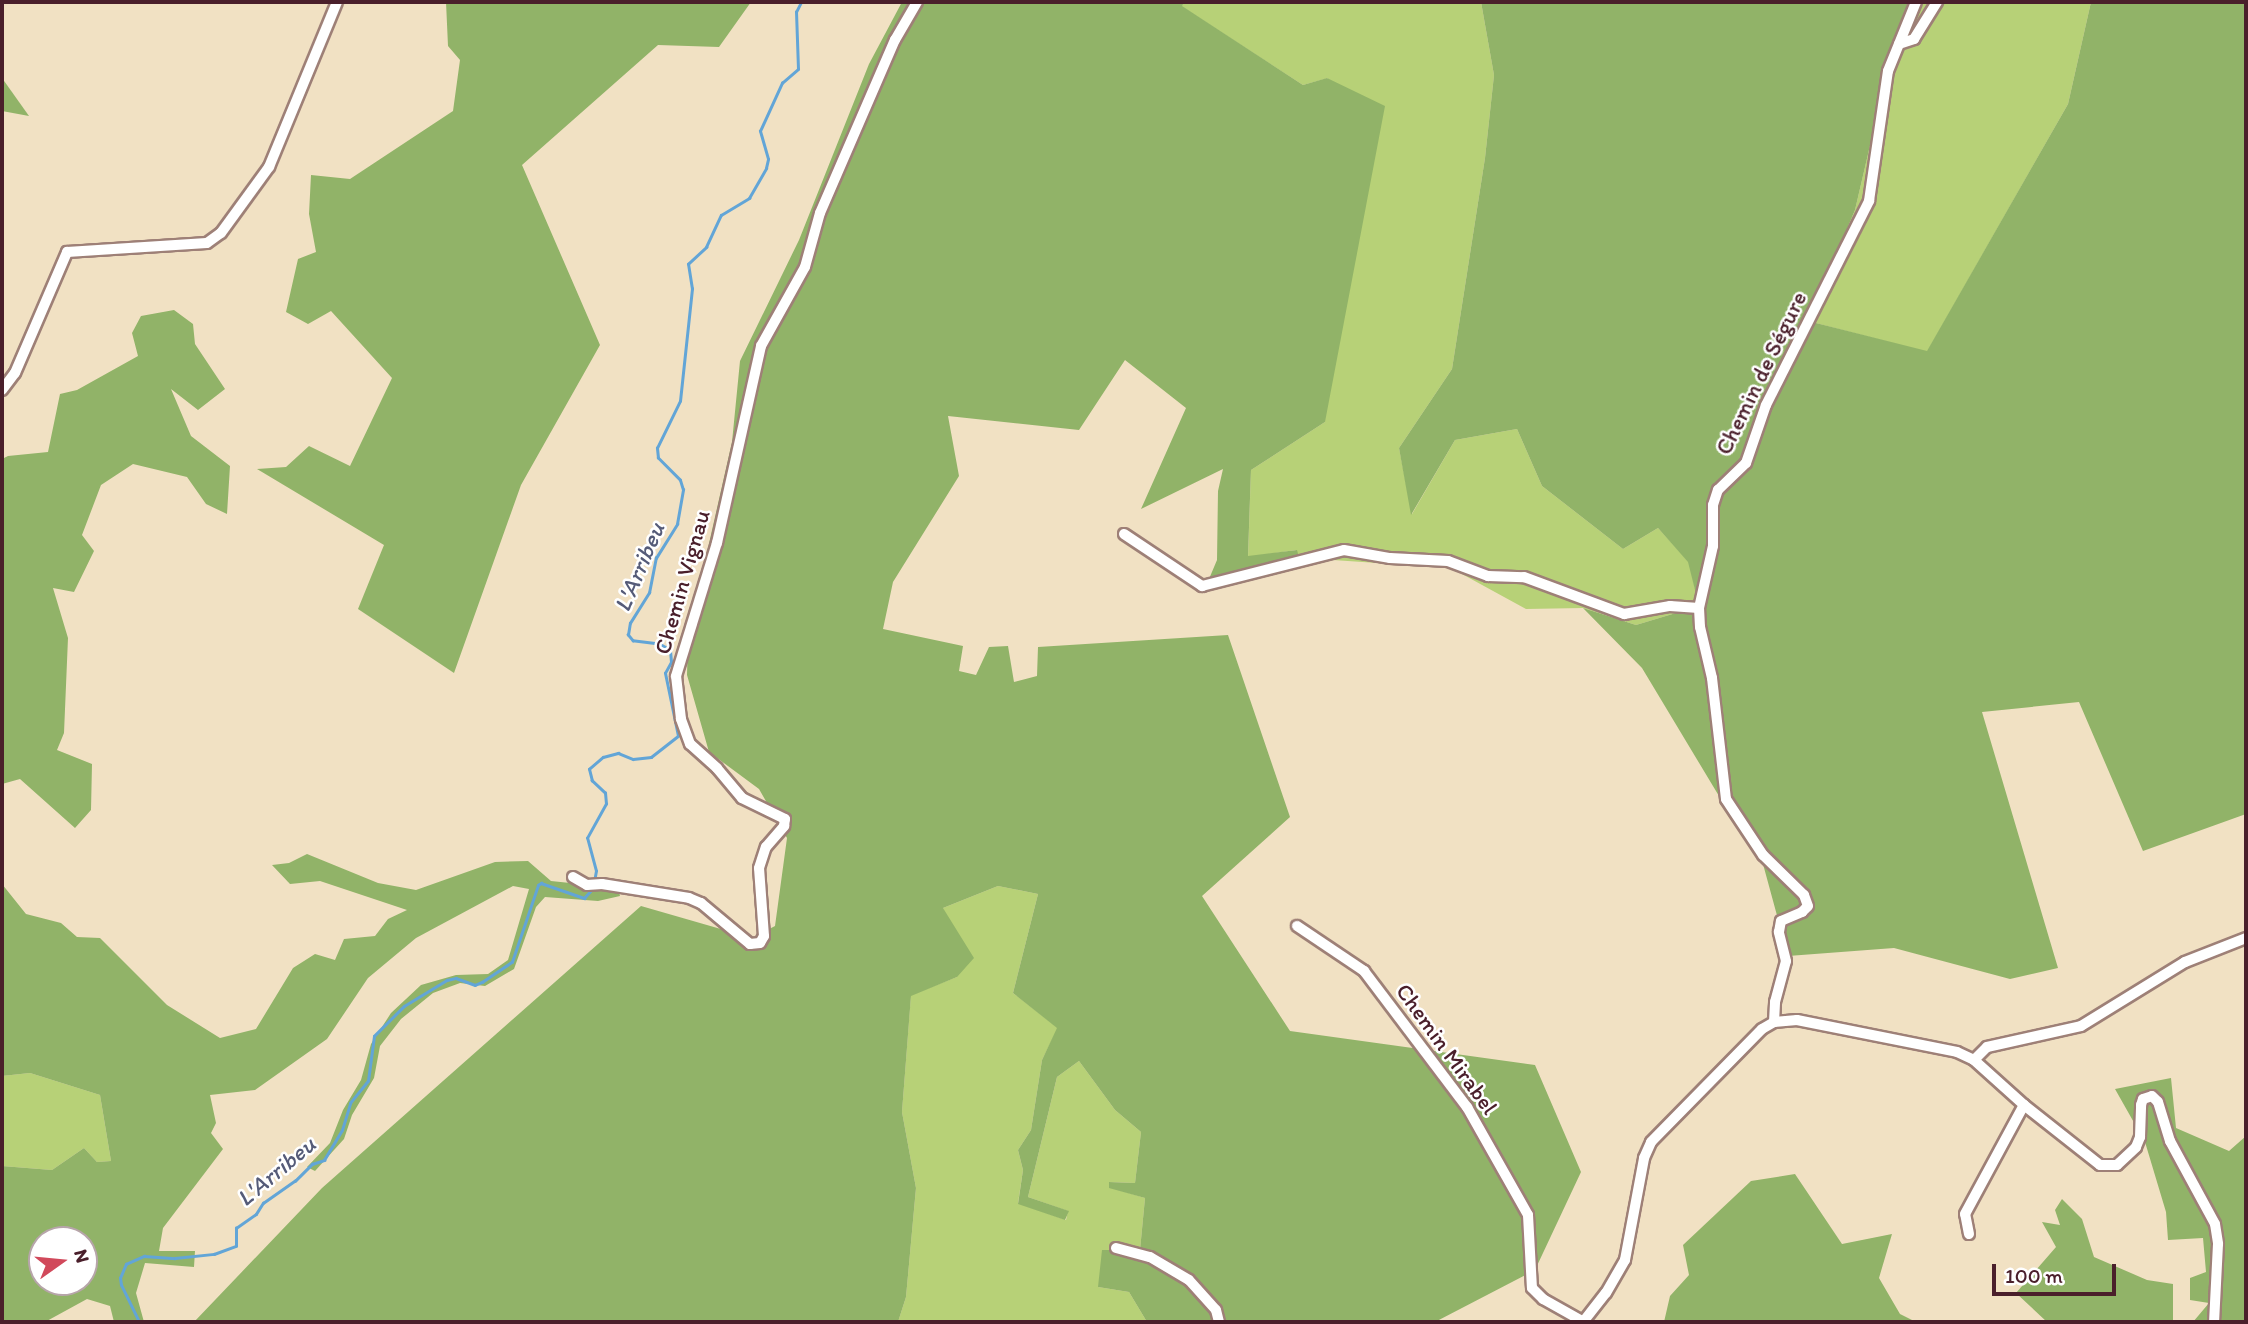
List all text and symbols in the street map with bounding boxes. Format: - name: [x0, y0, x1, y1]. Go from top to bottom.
- street label: Chemin de Ségure: [1710, 287, 1812, 459]
- street label: Chemin Vignau: [648, 507, 716, 657]
- water label: L'Arribeu: [607, 518, 671, 616]
- street label: Chemin Mirabel: [1390, 978, 1504, 1120]
- water label: L'Arribeu: [231, 1130, 321, 1212]
- north arrow: [28, 1226, 98, 1296]
- text: N: [69, 1247, 95, 1265]
- scale bar: [1996, 1250, 2120, 1294]
- text: 100 m: [2005, 1263, 2063, 1288]

